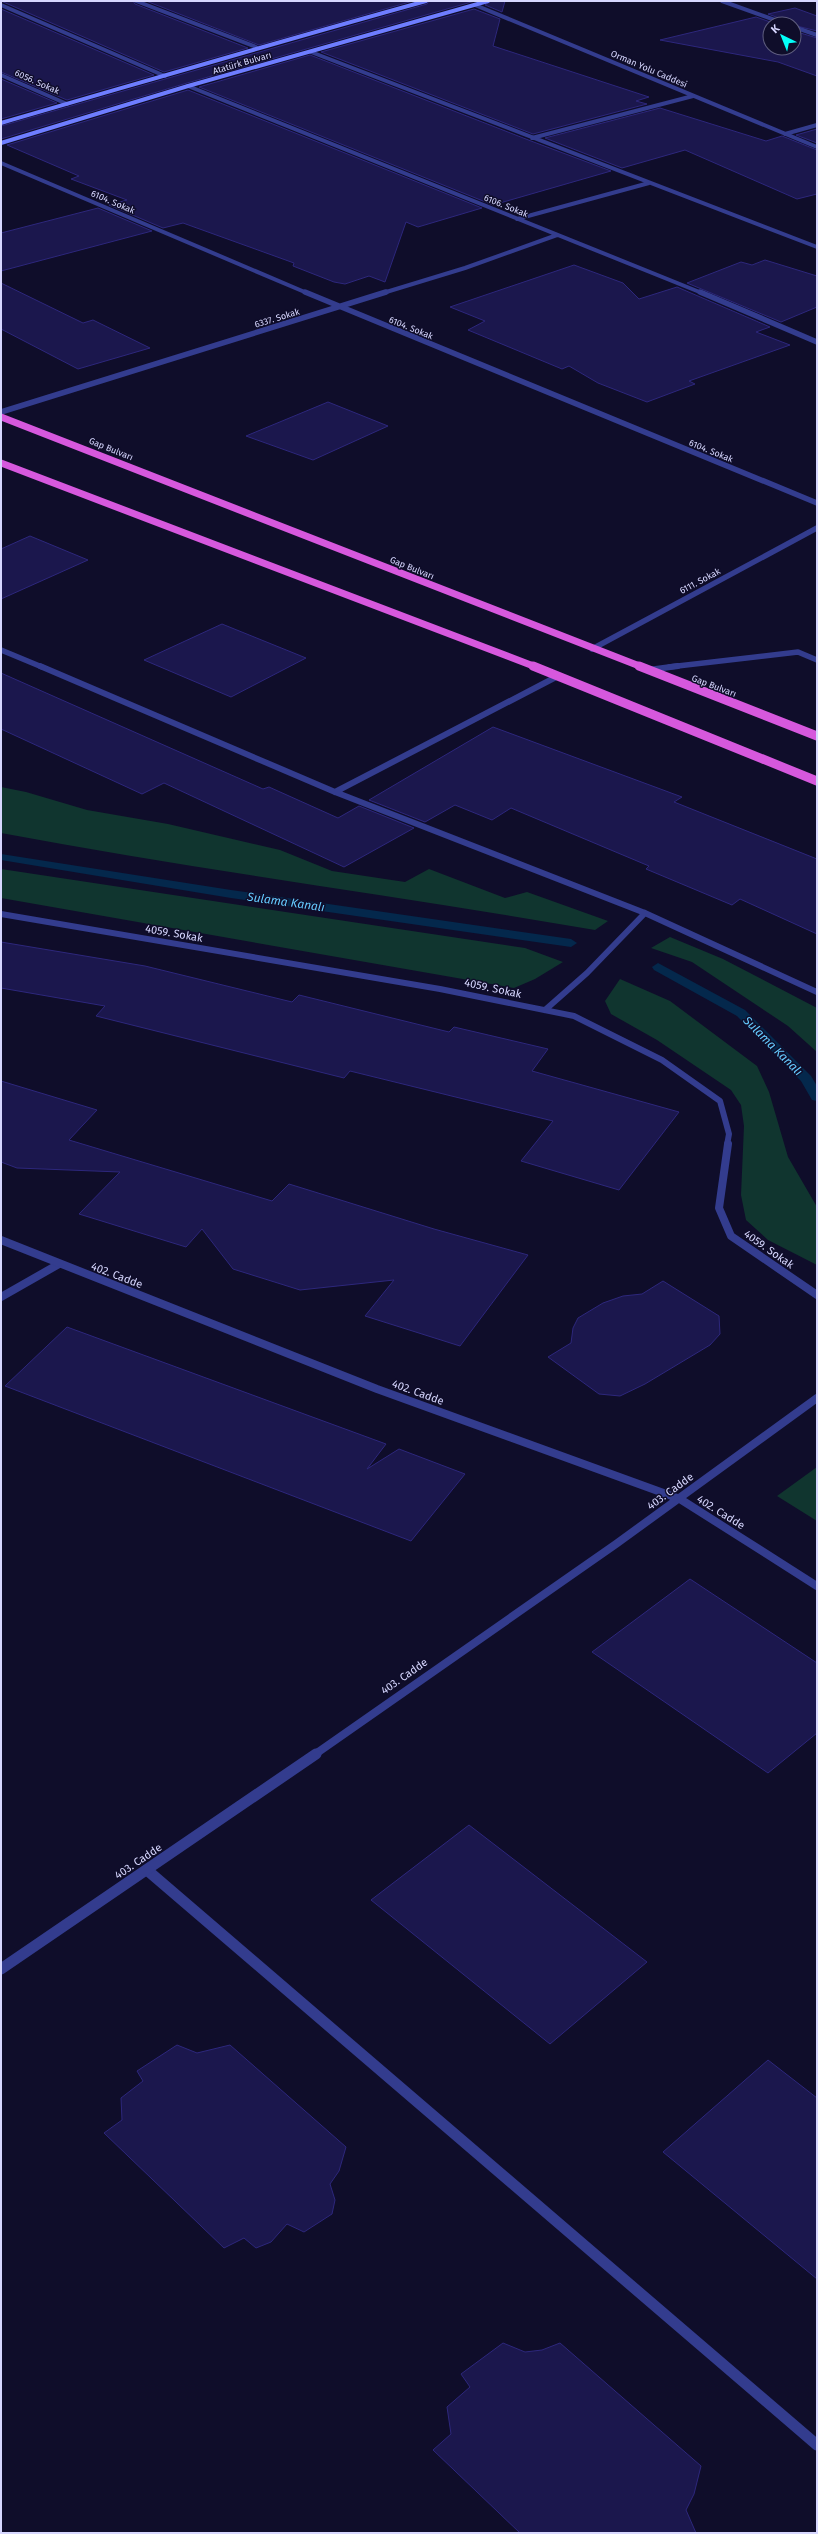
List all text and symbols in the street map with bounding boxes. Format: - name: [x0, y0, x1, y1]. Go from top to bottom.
- north arrow: [762, 16, 802, 56]
- text: K: [769, 21, 783, 36]
- street label: Orman Yolu Caddesi: [609, 48, 689, 90]
- street label: Atatürk Bulvarı: [211, 50, 273, 76]
- street label: 6056. Sokak: [13, 68, 61, 96]
- street label: 6104. Sokak: [90, 188, 137, 216]
- street label: 6106. Sokak: [482, 193, 530, 220]
- street label: 6337. Sokak: [253, 306, 301, 330]
- street label: 6104. Sokak: [387, 315, 435, 342]
- street label: Gap Bulvarı: [87, 436, 135, 462]
- street label: 6104. Sokak: [687, 438, 735, 465]
- street label: Gap Bulvarı: [388, 555, 436, 581]
- street label: 6111. Sokak: [678, 566, 722, 596]
- street label: Gap Bulvarı: [690, 673, 738, 699]
- water label: Sulama Kanalı: [245, 890, 326, 914]
- street label: 4059. Sokak: [144, 922, 204, 945]
- street label: 4059. Sokak: [463, 976, 523, 1001]
- water label: Sulama Kanalı: [740, 1013, 806, 1079]
- street label: 4059. Sokak: [741, 1227, 797, 1272]
- street label: 402. Cadde: [89, 1260, 144, 1291]
- street label: 402. Cadde: [390, 1377, 445, 1408]
- street label: 403. Cadde: [645, 1470, 696, 1513]
- street label: 402. Cadde: [694, 1493, 747, 1532]
- street label: 403. Cadde: [378, 1656, 430, 1697]
- street label: 403. Cadde: [112, 1841, 164, 1882]

